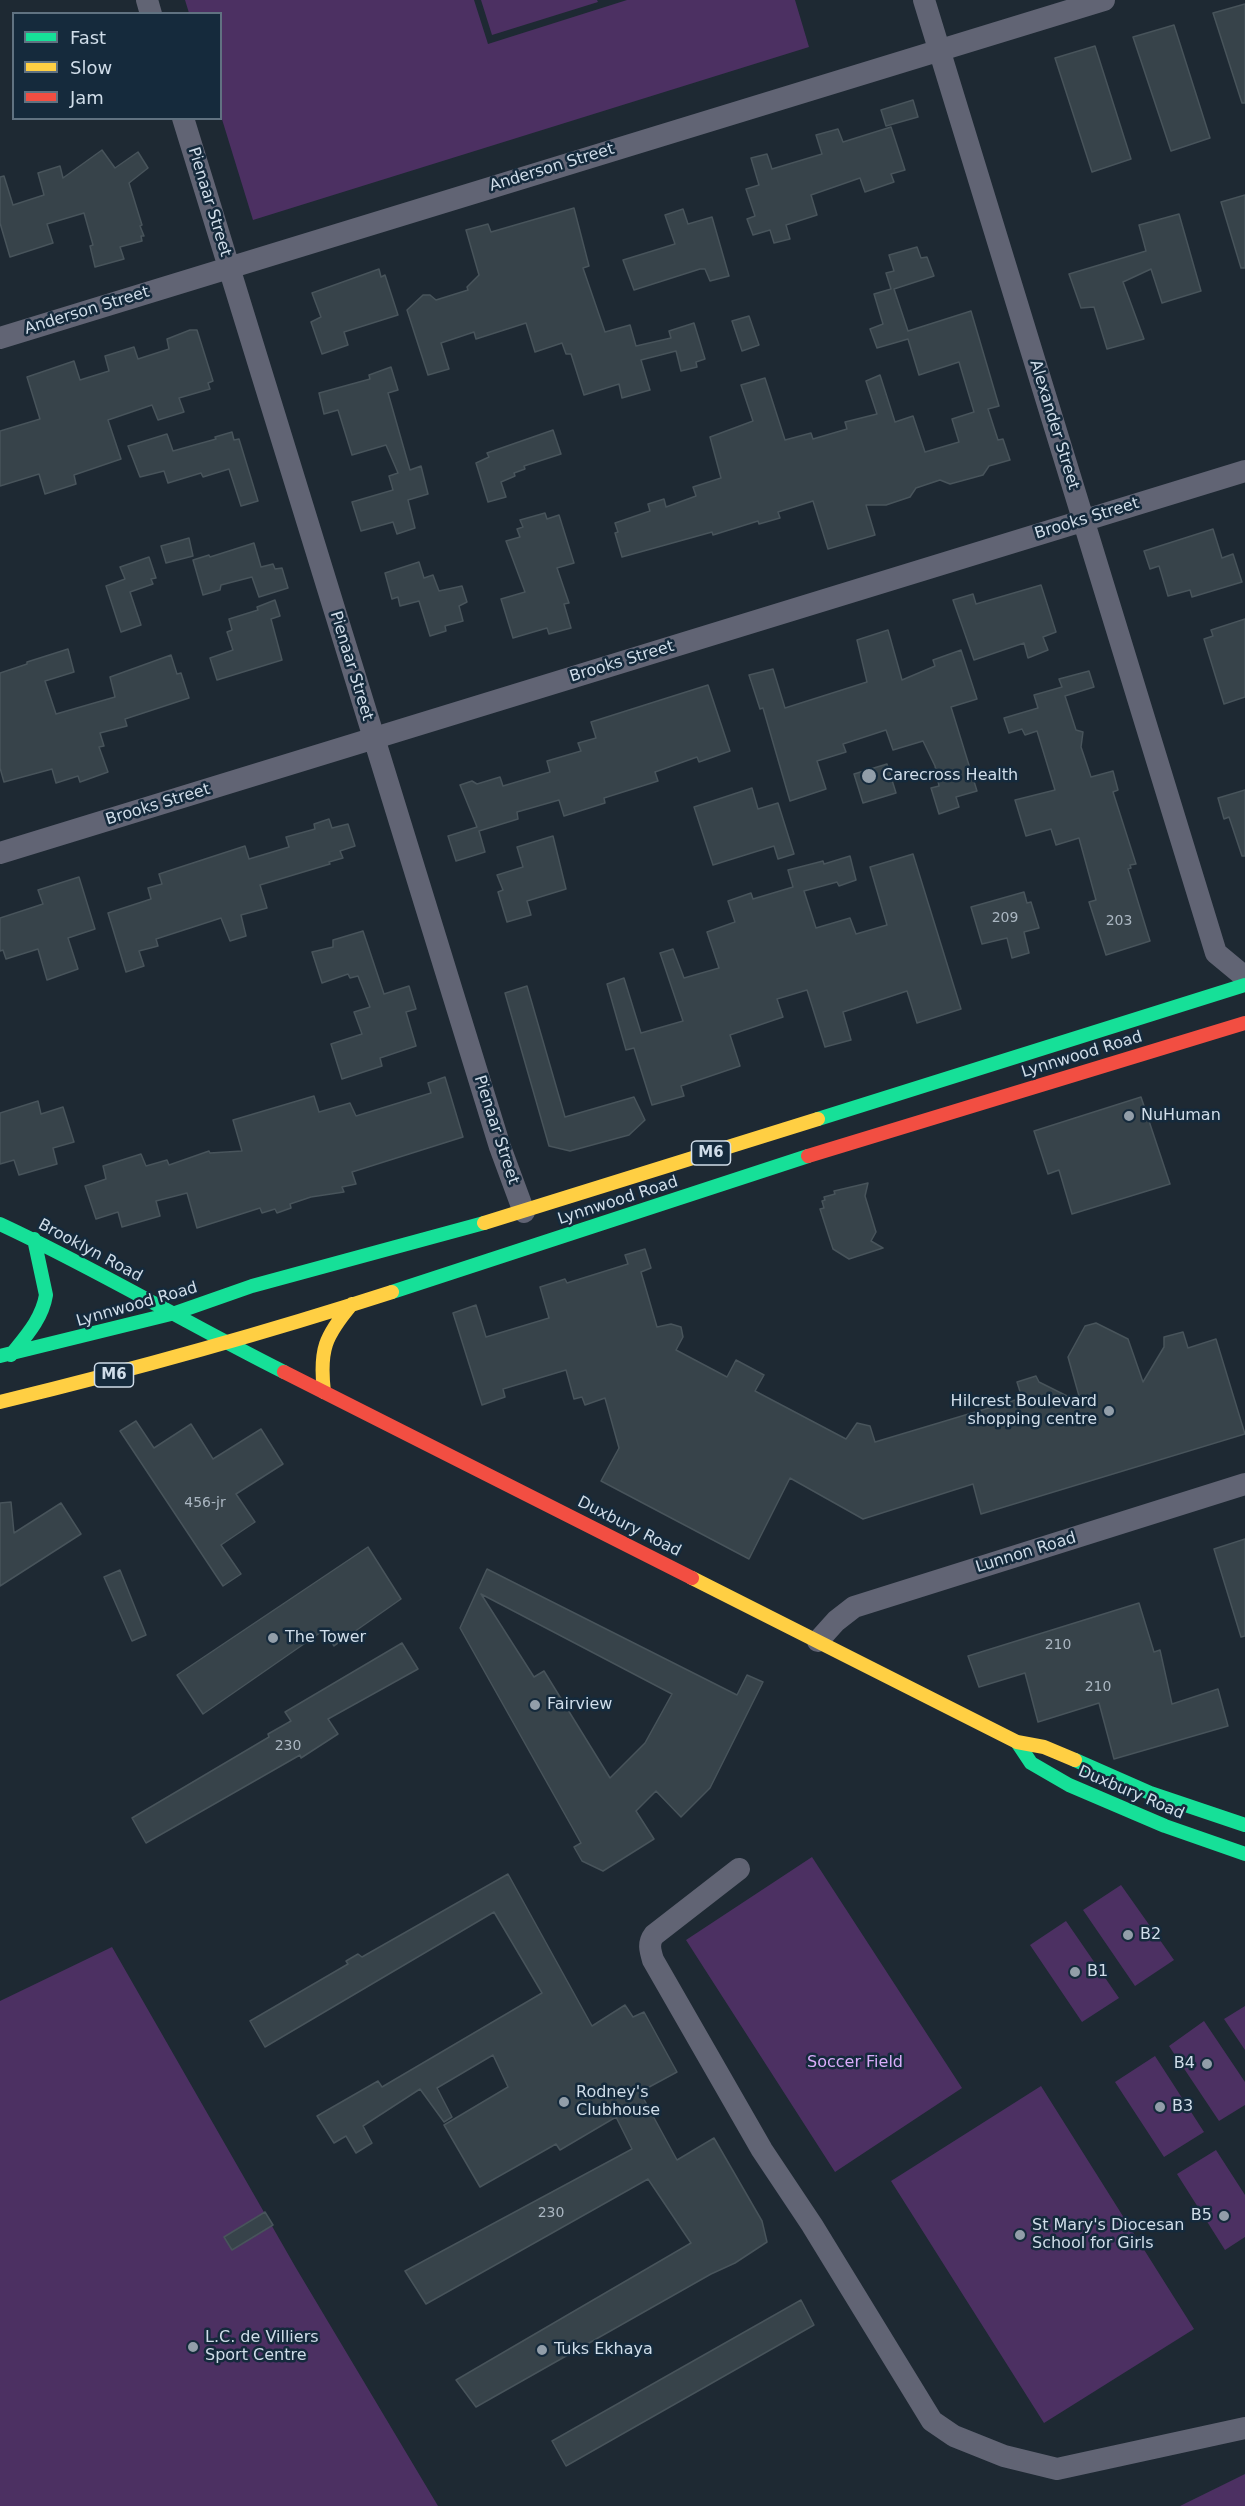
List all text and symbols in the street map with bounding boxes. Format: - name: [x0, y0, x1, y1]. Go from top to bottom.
- legend: [12, 12, 222, 120]
- text: Fast: [70, 27, 106, 48]
- text: Slow: [70, 57, 112, 78]
- text: Jam: [70, 87, 104, 108]
- street label: Anderson Street: [487, 140, 617, 196]
- street label: Pienaar Street: [183, 145, 235, 259]
- street label: Anderson Street: [22, 283, 152, 339]
- street label: Alexander Street: [1025, 358, 1083, 492]
- street label: Brooks Street: [1033, 494, 1141, 544]
- street label: Pienaar Street: [325, 609, 377, 723]
- street label: Brooks Street: [568, 637, 676, 687]
- place label: Carecross Health: [882, 766, 1018, 786]
- marker: Carecross Health: [860, 767, 878, 785]
- street label: Brooks Street: [104, 780, 212, 830]
- house number: 209: [992, 910, 1018, 926]
- house number: 203: [1106, 913, 1132, 929]
- street label: Lynnwood Road: [1019, 1028, 1145, 1082]
- street label: Pienaar Street: [469, 1073, 523, 1187]
- place label: NuHuman: [1141, 1106, 1221, 1126]
- marker: NuHuman: [1122, 1109, 1136, 1123]
- road number: M6: [692, 1141, 730, 1165]
- street label: Lynnwood Road: [555, 1173, 681, 1229]
- street label: Brooklyn Road: [35, 1215, 145, 1287]
- street label: Lynnwood Road: [74, 1279, 200, 1331]
- road number: M6: [94, 1363, 134, 1387]
- place label: Hilcrest Boulevard shopping centre: [951, 1392, 1097, 1430]
- marker: Hilcrest Boulevard shopping centre: [1102, 1404, 1116, 1418]
- street label: Duxbury Road: [574, 1493, 684, 1561]
- house number: 456-jr: [184, 1495, 226, 1511]
- street label: Lunnon Road: [973, 1529, 1079, 1577]
- place label: The Tower: [285, 1628, 366, 1648]
- marker: The Tower: [266, 1631, 280, 1645]
- house number: 210: [1045, 1637, 1071, 1653]
- house number: 210: [1085, 1679, 1111, 1695]
- place label: Fairview: [547, 1695, 612, 1715]
- marker: Fairview: [528, 1698, 542, 1712]
- house number: 230: [275, 1738, 301, 1754]
- street label: Duxbury Road: [1075, 1762, 1187, 1824]
- place label: B2: [1140, 1925, 1161, 1945]
- marker: B2: [1121, 1928, 1135, 1942]
- place label: B1: [1087, 1962, 1108, 1982]
- marker: B1: [1068, 1965, 1082, 1979]
- park label: Soccer Field: [807, 2053, 903, 2073]
- place label: B4: [1174, 2054, 1195, 2074]
- marker: B4: [1200, 2057, 1214, 2071]
- place label: Rodney's Clubhouse: [576, 2083, 660, 2121]
- marker: Rodney's Clubhouse: [557, 2095, 571, 2109]
- place label: B3: [1172, 2097, 1193, 2117]
- marker: B3: [1153, 2100, 1167, 2114]
- house number: 230: [538, 2205, 564, 2221]
- place label: B5: [1191, 2206, 1212, 2226]
- marker: B5: [1217, 2209, 1231, 2223]
- place label: St Mary's Diocesan School for Girls: [1032, 2216, 1184, 2254]
- marker: St Mary's Diocesan School for Girls: [1013, 2228, 1027, 2242]
- place label: L.C. de Villiers Sport Centre: [205, 2328, 319, 2366]
- marker: L.C. de Villiers Sport Centre: [186, 2340, 200, 2354]
- place label: Tuks Ekhaya: [554, 2340, 653, 2360]
- marker: Tuks Ekhaya: [535, 2343, 549, 2357]

